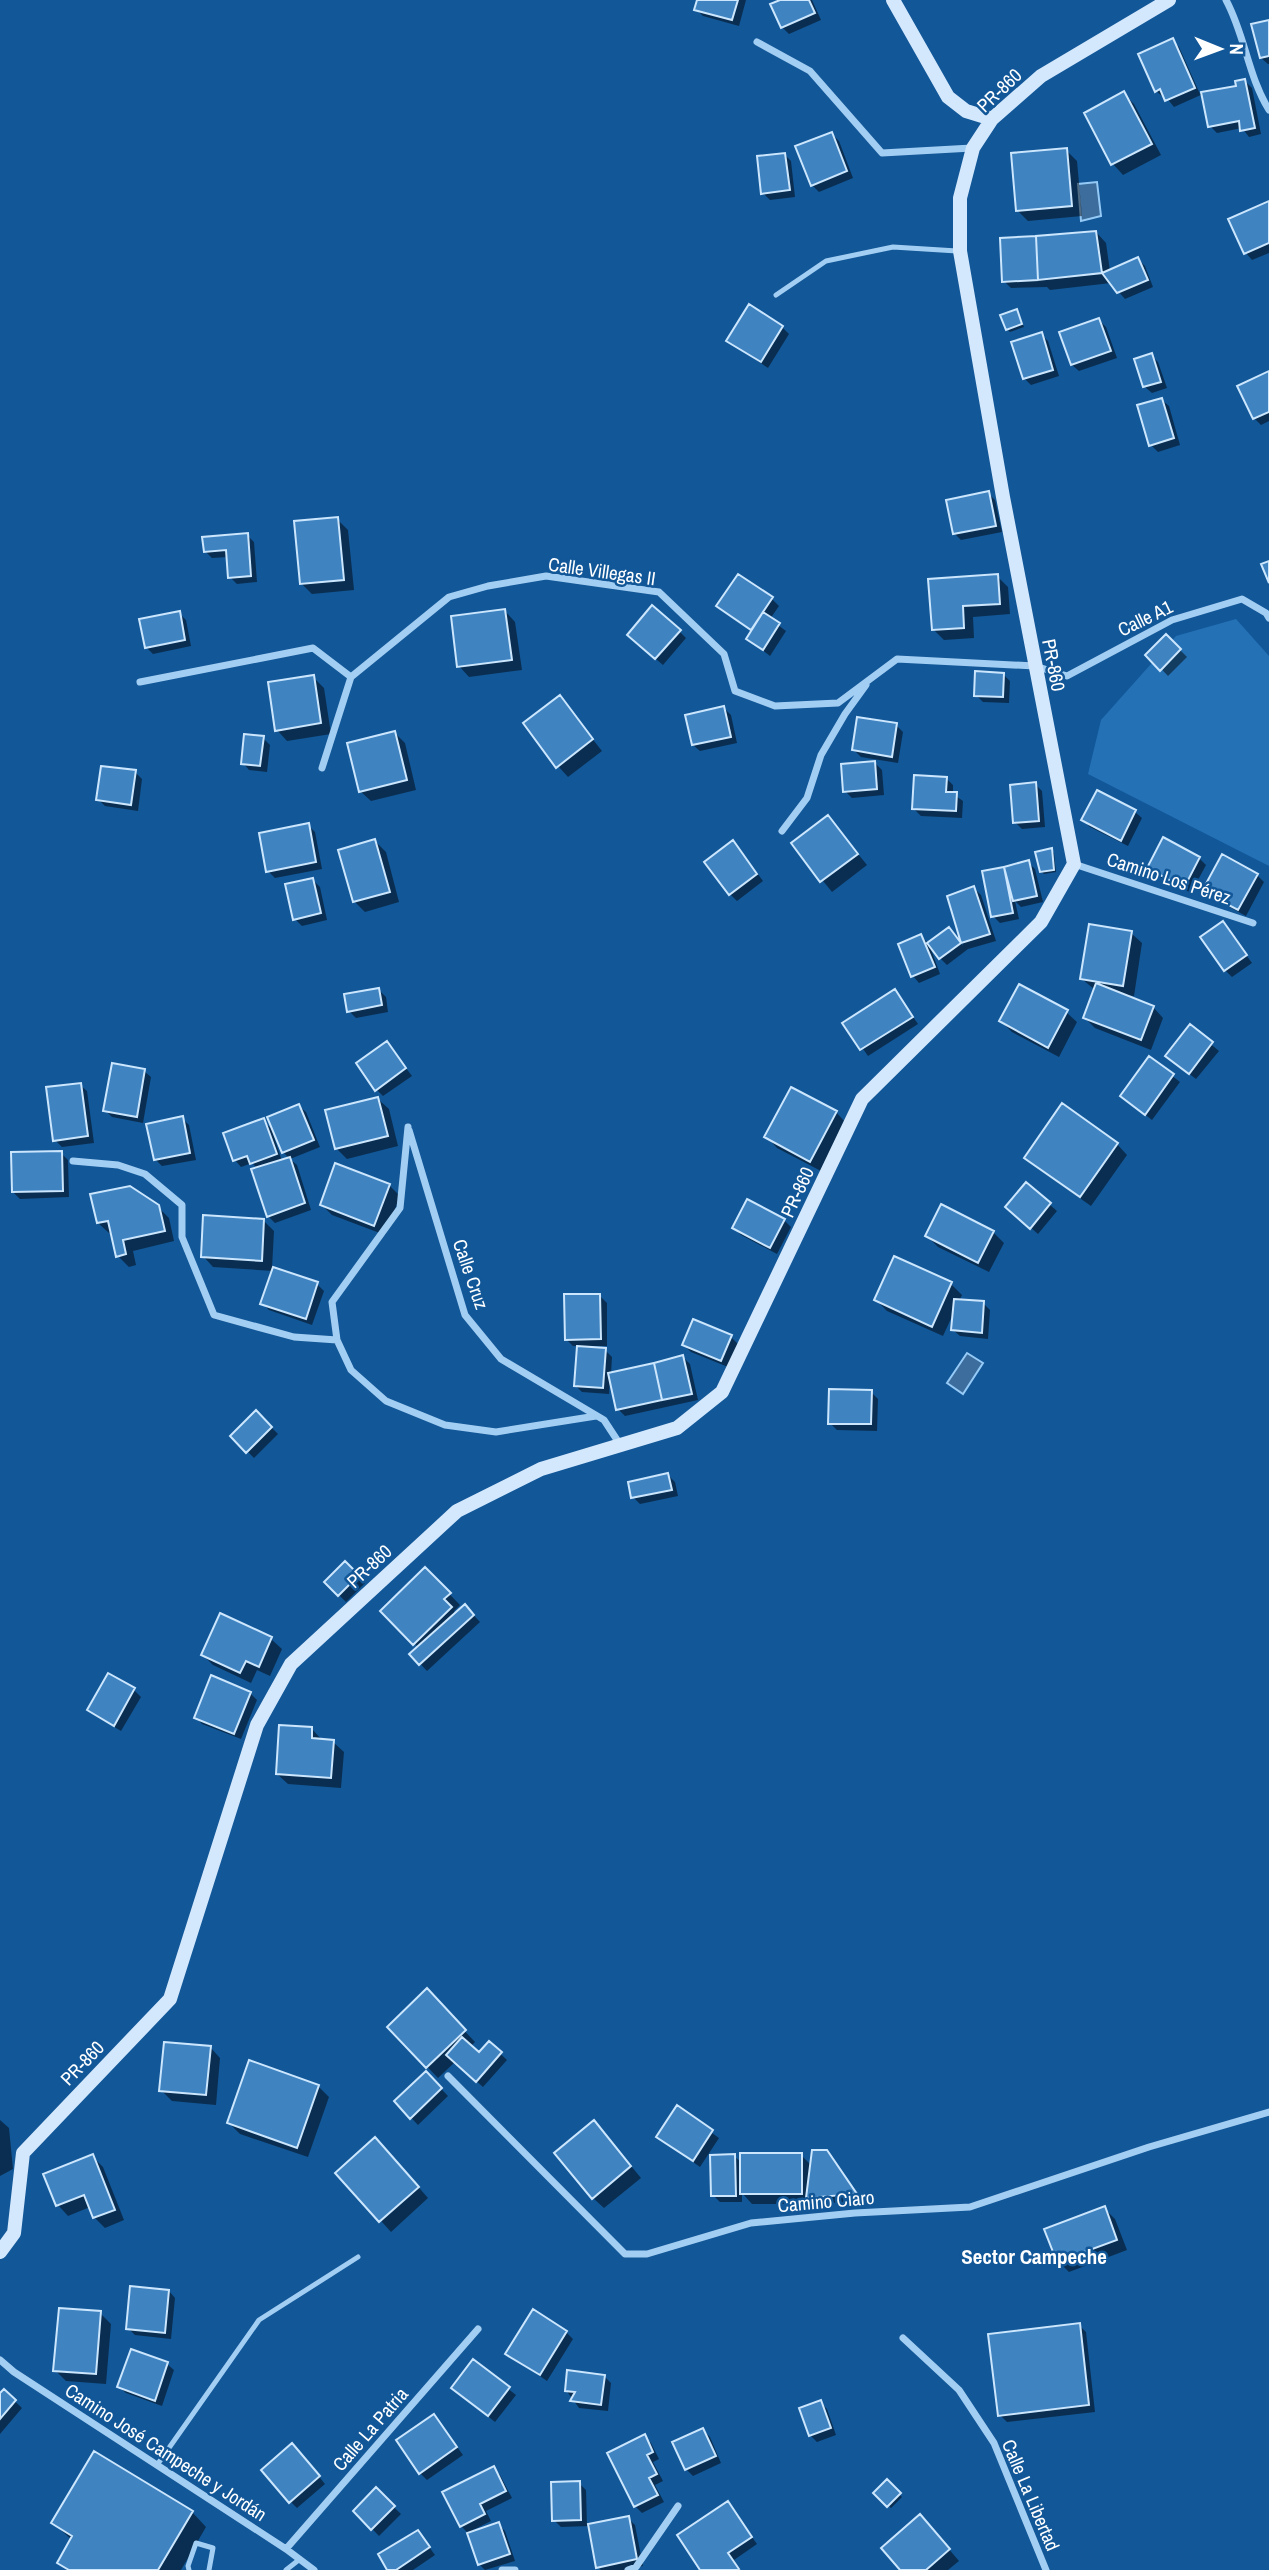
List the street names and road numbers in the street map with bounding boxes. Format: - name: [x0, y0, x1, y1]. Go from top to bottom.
- street label: PR-860: [971, 62, 1027, 118]
- street label: Calle Villegas II: [547, 551, 657, 591]
- street label: Calle A1: [1113, 593, 1177, 642]
- street label: PR-860: [1036, 637, 1072, 693]
- street label: Camino Los Pérez: [1104, 846, 1235, 910]
- street label: PR-860: [774, 1163, 820, 1221]
- street label: Calle Cruz: [447, 1235, 495, 1313]
- street label: PR-860: [341, 1538, 397, 1594]
- street label: PR-860: [54, 2035, 110, 2091]
- street label: Camino Ciaro: [777, 2184, 875, 2218]
- street label: Camino José Campeche y Jordán: [60, 2377, 272, 2527]
- street label: Calle La Patria: [326, 2381, 414, 2476]
- street label: Calle La Libertad: [996, 2435, 1066, 2555]

